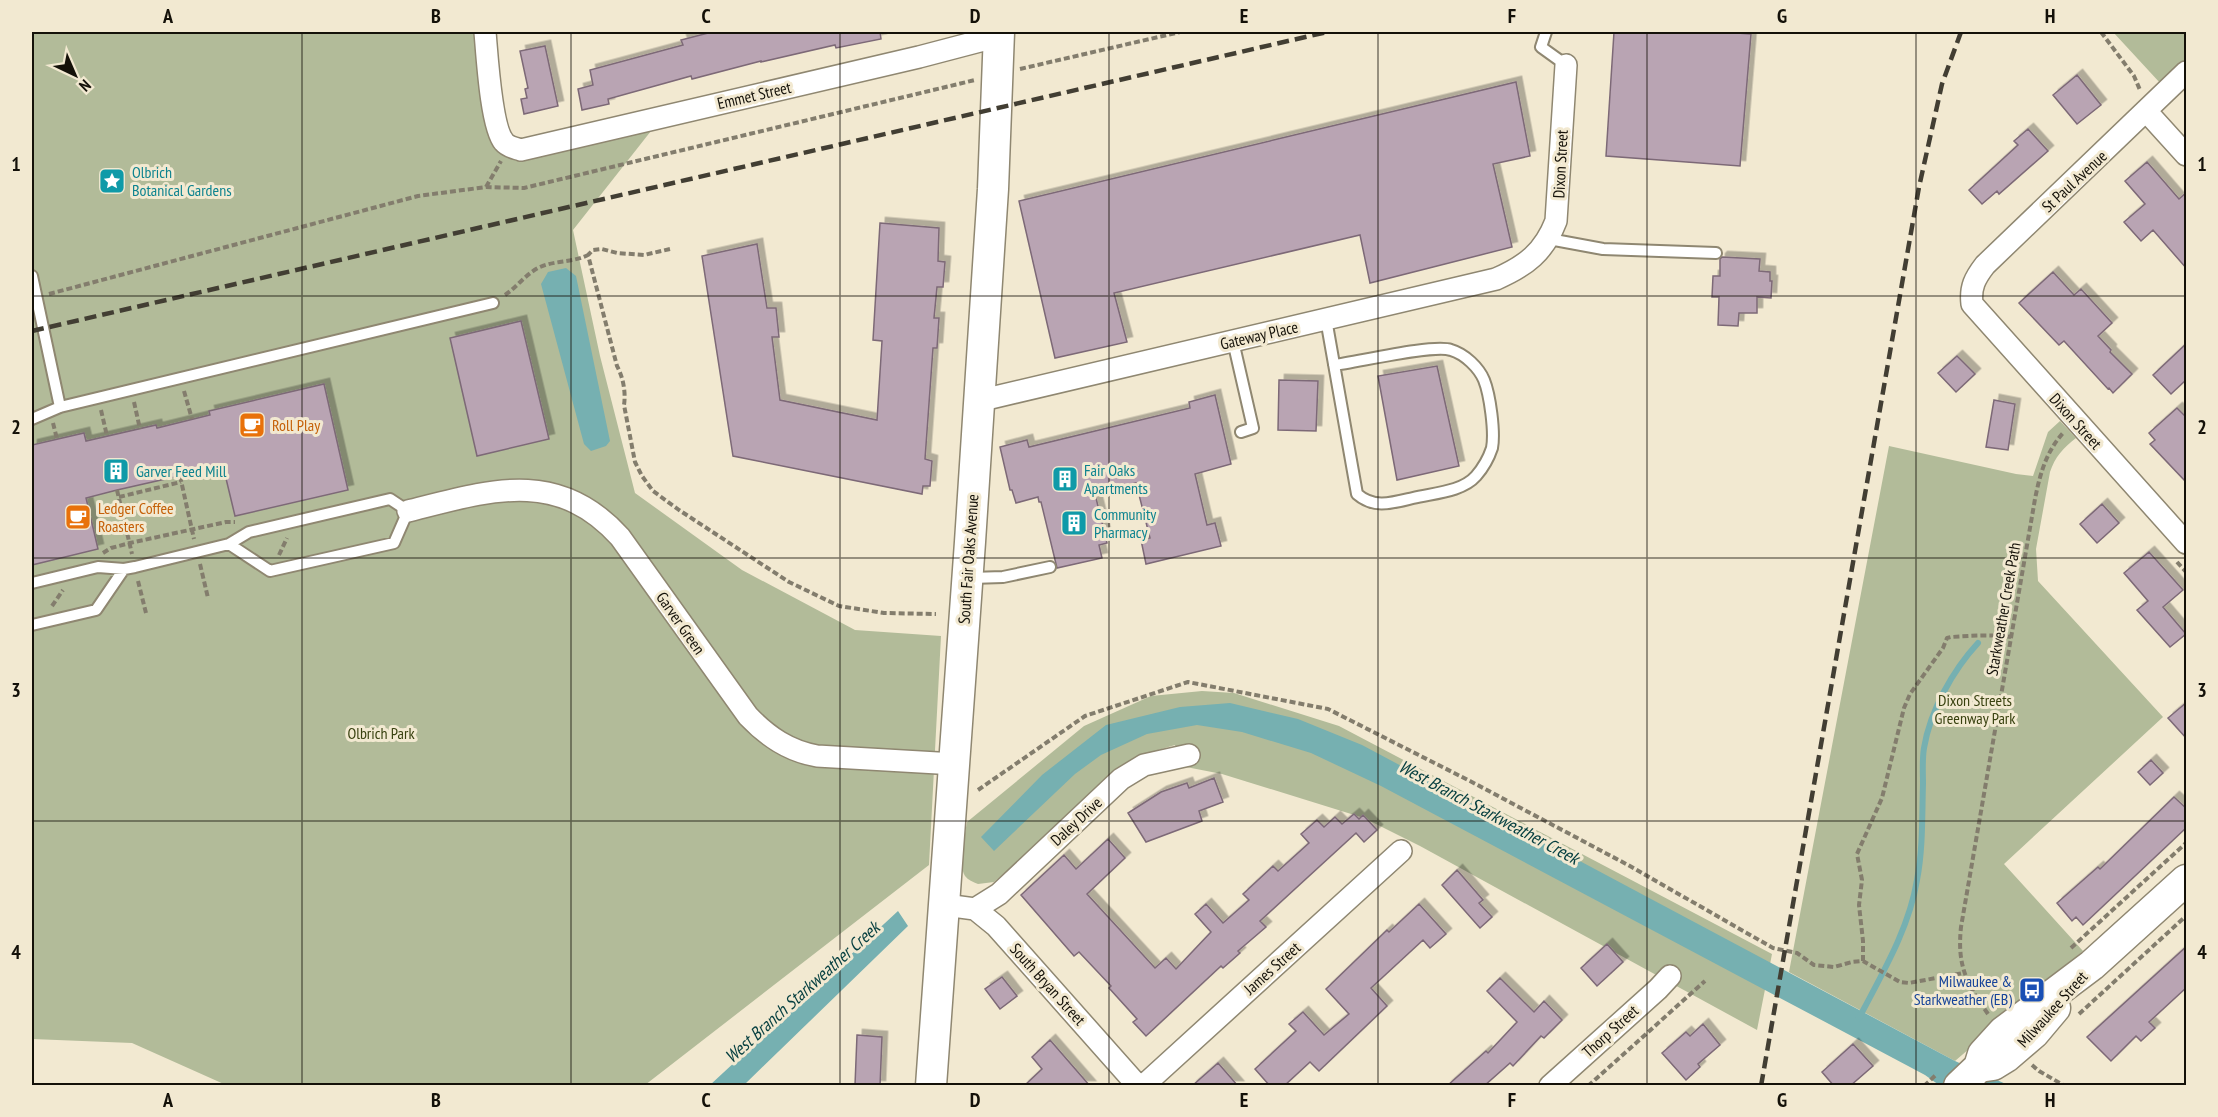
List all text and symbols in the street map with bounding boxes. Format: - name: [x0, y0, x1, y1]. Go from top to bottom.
- text: A: [162, 3, 174, 29]
- text: B: [431, 3, 441, 29]
- text: C: [701, 3, 711, 29]
- text: D: [970, 3, 981, 29]
- text: E: [1240, 3, 1248, 29]
- text: F: [1508, 3, 1516, 29]
- text: G: [1777, 3, 1787, 29]
- text: H: [2045, 3, 2055, 29]
- north arrow: [45, 45, 105, 105]
- text: N: [75, 76, 95, 96]
- street label: Emmet Street: [715, 77, 793, 113]
- street label: Dixon Street: [1548, 129, 1572, 199]
- street label: St Paul Avenue: [2037, 146, 2111, 216]
- text: 1: [11, 151, 21, 177]
- text: 1: [2197, 151, 2207, 177]
- place label: Olbrich Botanical Gardens: [132, 162, 232, 200]
- place icon: Olbrich Botanical Gardens: [97, 166, 127, 196]
- street label: Gateway Place: [1218, 316, 1300, 354]
- street label: Dixon Street: [2046, 389, 2107, 454]
- cafe icon: Roll Play: [237, 410, 267, 440]
- text: 2: [11, 414, 21, 440]
- text: 2: [2197, 414, 2207, 440]
- place label: Roll Play: [272, 415, 320, 435]
- building icon: Garver Feed Mill: [101, 456, 131, 486]
- place label: Fair Oaks Apartments: [1084, 460, 1148, 498]
- place label: Garver Feed Mill: [136, 461, 227, 481]
- building icon: Fair Oaks Apartments: [1050, 464, 1080, 494]
- street label: South Fair Oaks Avenue: [953, 493, 983, 625]
- place label: Ledger Coffee Roasters: [98, 498, 174, 536]
- cafe icon: Ledger Coffee Roasters: [63, 502, 93, 532]
- place label: Community Pharmacy: [1094, 504, 1156, 542]
- building icon: Community Pharmacy: [1059, 508, 1089, 538]
- street label: Starkweather Creek Path: [1981, 541, 2025, 677]
- street label: Garver Green: [652, 588, 710, 658]
- text: 3: [11, 677, 21, 703]
- text: 3: [2197, 677, 2207, 703]
- park label: Dixon Streets Greenway Park: [1935, 690, 2016, 728]
- park label: Olbrich Park: [347, 723, 415, 743]
- water label: West Branch Starkweather Creek: [1395, 755, 1585, 870]
- street label: Daley Drive: [1046, 792, 1106, 850]
- water label: West Branch Starkweather Creek: [720, 915, 886, 1068]
- street label: James Street: [1239, 937, 1305, 999]
- text: 4: [11, 939, 21, 965]
- street label: South Bryan Street: [1006, 939, 1090, 1030]
- text: 4: [2197, 939, 2207, 965]
- street label: Milwaukee Street: [2013, 966, 2092, 1051]
- place label: Milwaukee & Starkweather (EB): [1914, 971, 2012, 1009]
- bus stop icon: Milwaukee & Starkweather (EB): [2017, 975, 2047, 1005]
- street label: Thorp Street: [1578, 1000, 1643, 1062]
- text: A: [162, 1087, 174, 1113]
- text: B: [431, 1087, 441, 1113]
- text: C: [701, 1087, 711, 1113]
- text: D: [970, 1087, 981, 1113]
- text: E: [1240, 1087, 1248, 1113]
- text: F: [1508, 1087, 1516, 1113]
- text: G: [1777, 1087, 1787, 1113]
- text: H: [2045, 1087, 2055, 1113]

